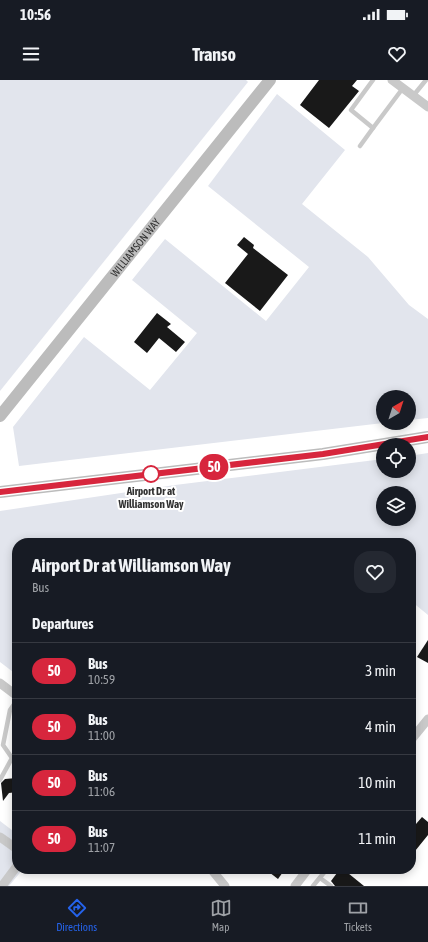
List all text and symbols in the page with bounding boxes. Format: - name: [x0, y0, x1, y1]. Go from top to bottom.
- text: 10:56: [20, 6, 51, 23]
- icon: menu: [20, 43, 42, 65]
- icon: heart: [386, 43, 408, 65]
- text: Transo: [192, 44, 236, 65]
- street label: WILLIAMSON WAY: [108, 216, 162, 279]
- north arrow: [376, 390, 416, 430]
- map controls: [376, 390, 416, 526]
- button: locate: [376, 438, 416, 478]
- line badge: 50: [196, 454, 232, 480]
- text: 50: [207, 459, 221, 475]
- marker: Airport Dr at Williamson Way: [142, 465, 160, 483]
- place label: Airport Dr at Williamson Way: [117, 485, 184, 510]
- button: layers: [376, 486, 416, 526]
- button: heart: [354, 551, 396, 593]
- text: Airport Dr at Williamson Way: [32, 554, 231, 576]
- text: Bus: [32, 580, 49, 595]
- text: Departures: [32, 615, 94, 632]
- text: Bus: [88, 655, 108, 672]
- text: 3 min: [365, 662, 396, 679]
- text: 50: [47, 663, 61, 679]
- text: 10:59: [88, 672, 115, 687]
- text: Bus: [88, 711, 108, 728]
- text: 4 min: [365, 718, 396, 735]
- text: 50: [47, 719, 61, 735]
- text: 11:00: [88, 728, 115, 743]
- text: Bus: [88, 767, 108, 784]
- text: 10 min: [358, 774, 396, 791]
- text: 50: [47, 775, 61, 791]
- text: 11:06: [88, 784, 115, 799]
- text: Bus: [88, 823, 108, 840]
- text: 11 min: [358, 830, 396, 847]
- text: 50: [47, 831, 61, 847]
- text: 11:07: [88, 840, 115, 855]
- tab: Directions: [56, 897, 97, 933]
- tab: Map: [210, 897, 232, 933]
- tab: Tickets: [344, 897, 372, 933]

